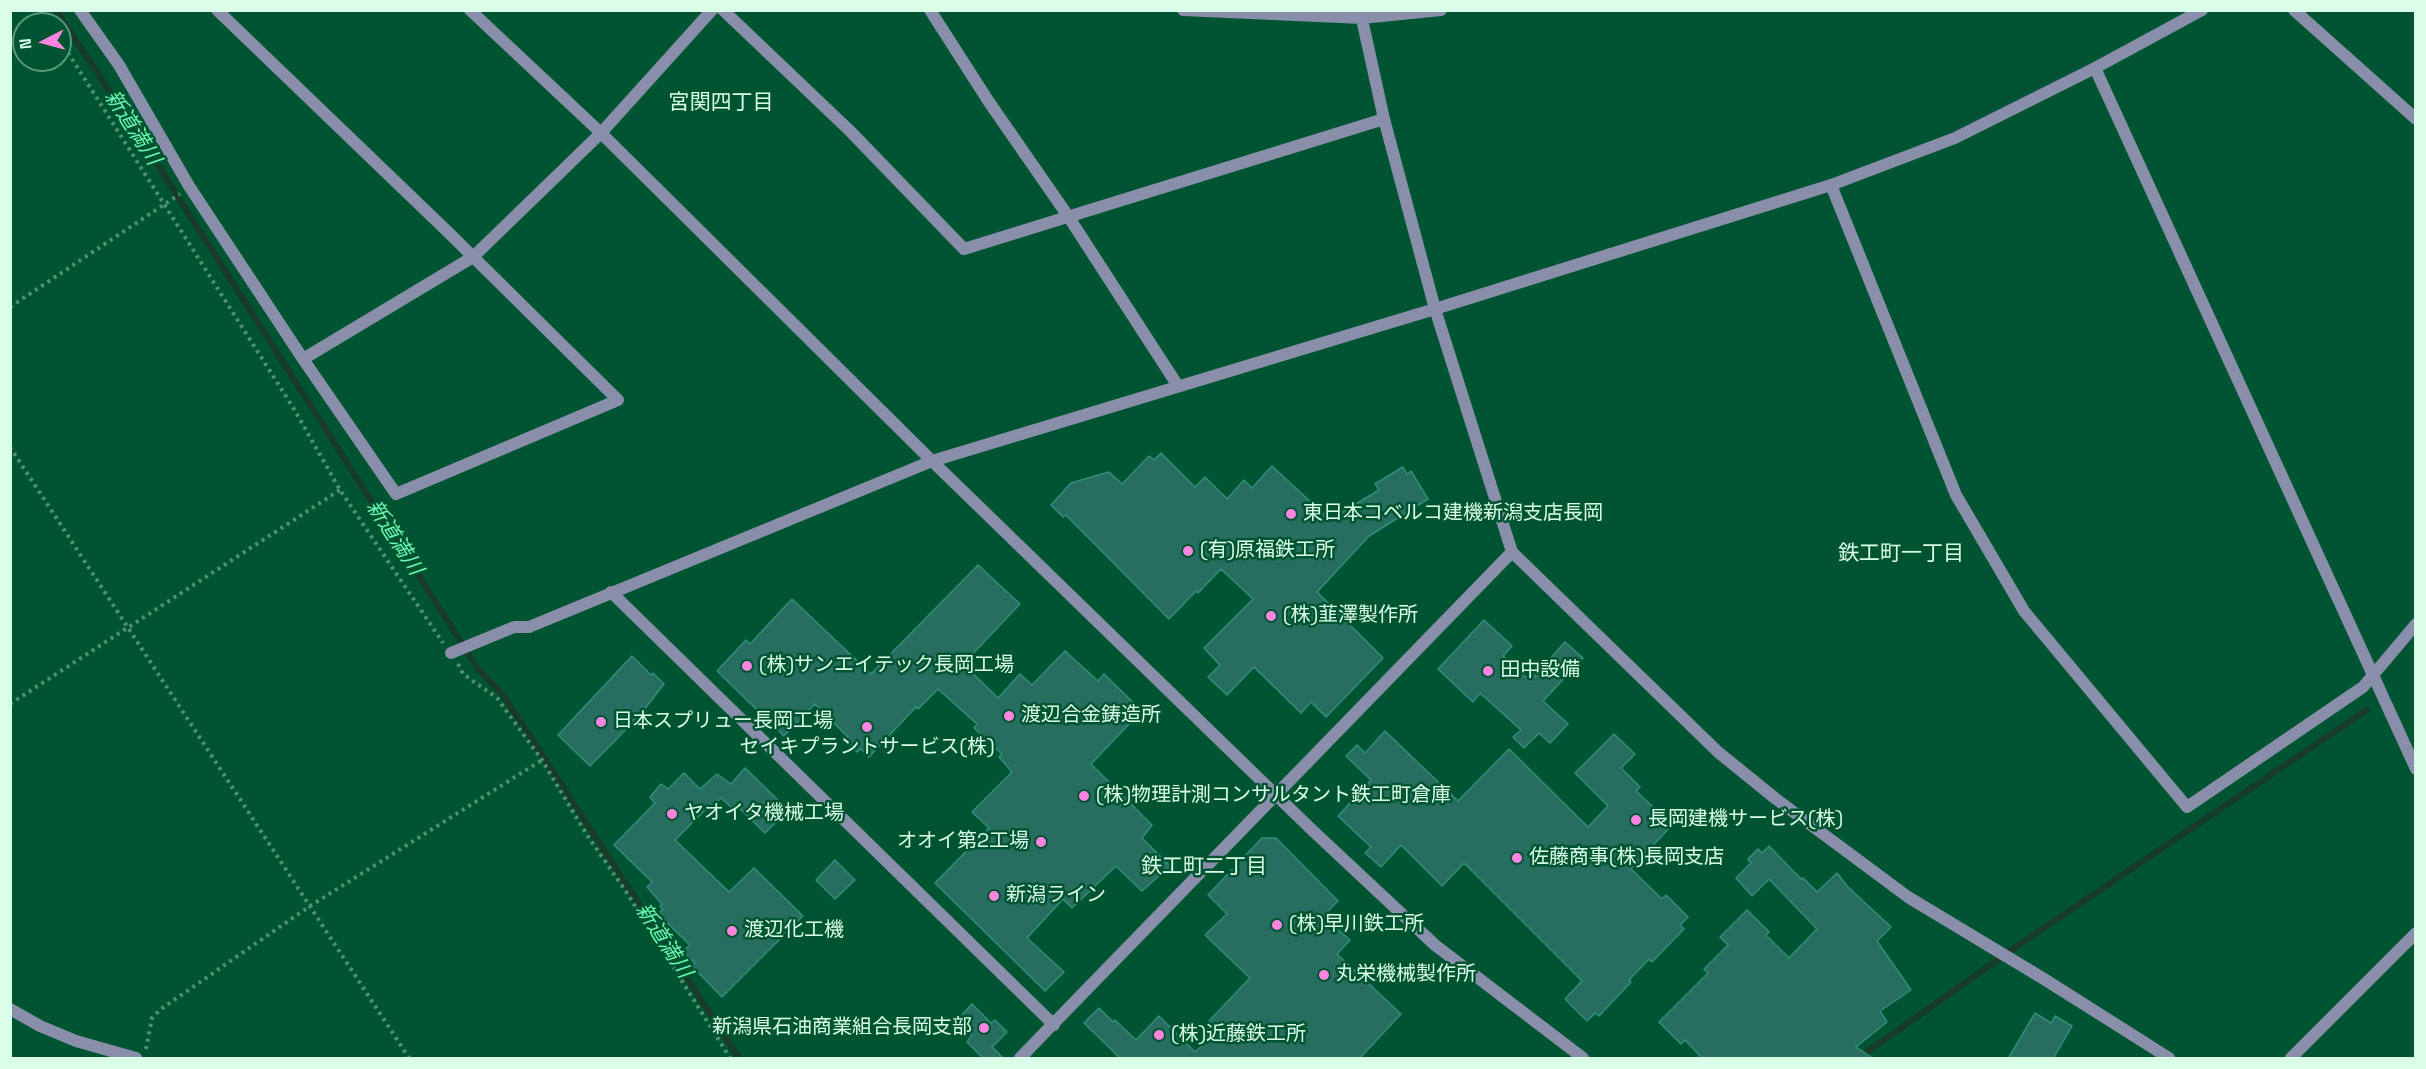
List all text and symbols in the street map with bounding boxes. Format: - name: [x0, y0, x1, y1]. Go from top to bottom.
- north arrow: [12, 12, 72, 72]
- text: N: [15, 37, 37, 50]
- water label: 新道満川: [99, 86, 165, 170]
- district label: 宮関四丁目: [669, 90, 773, 116]
- water label: 新道満川: [361, 496, 427, 580]
- place label: 東日本コベルコ建機新潟支店長岡: [1303, 502, 1603, 526]
- marker: 東日本コベルコ建機新潟支店長岡: [1284, 507, 1298, 521]
- place label: (有)原福鉄工所: [1200, 539, 1335, 563]
- district label: 鉄工町一丁目: [1838, 541, 1964, 567]
- marker: (有)原福鉄工所: [1181, 544, 1195, 558]
- place label: (株)韮澤製作所: [1283, 604, 1418, 628]
- marker: (株)韮澤製作所: [1264, 609, 1278, 623]
- place label: (株)サンエイテック長岡工場: [759, 654, 1014, 678]
- marker: (株)サンエイテック長岡工場: [740, 659, 754, 673]
- place label: 田中設備: [1500, 659, 1580, 683]
- marker: 田中設備: [1481, 664, 1495, 678]
- place label: 渡辺合金鋳造所: [1021, 704, 1161, 728]
- marker: 渡辺合金鋳造所: [1002, 709, 1016, 723]
- place label: 日本スプリュー長岡工場: [613, 710, 833, 734]
- marker: 日本スプリュー長岡工場: [594, 715, 608, 729]
- marker: セイキプラントサービス(株): [860, 720, 874, 734]
- place label: セイキプラントサービス(株): [739, 736, 995, 760]
- place label: (株)物理計測コンサルタント鉄工町倉庫: [1096, 784, 1451, 808]
- marker: (株)物理計測コンサルタント鉄工町倉庫: [1077, 789, 1091, 803]
- place label: ヤオイタ機械工場: [684, 802, 844, 826]
- marker: ヤオイタ機械工場: [665, 807, 679, 821]
- place label: 長岡建機サービス(株): [1648, 808, 1843, 832]
- marker: 長岡建機サービス(株): [1629, 813, 1643, 827]
- place label: オオイ第2工場: [897, 830, 1029, 854]
- marker: オオイ第2工場: [1034, 835, 1048, 849]
- place label: 佐藤商事(株)長岡支店: [1529, 846, 1724, 870]
- marker: 佐藤商事(株)長岡支店: [1510, 851, 1524, 865]
- district label: 鉄工町二丁目: [1141, 854, 1267, 880]
- place label: 新潟ライン: [1006, 884, 1106, 908]
- marker: 新潟ライン: [987, 889, 1001, 903]
- water label: 新道満川: [630, 899, 696, 983]
- place label: (株)早川鉄工所: [1289, 913, 1424, 937]
- marker: (株)早川鉄工所: [1270, 918, 1284, 932]
- place label: 渡辺化工機: [744, 919, 844, 943]
- marker: 渡辺化工機: [725, 924, 739, 938]
- place label: 丸栄機械製作所: [1336, 963, 1476, 987]
- marker: 丸栄機械製作所: [1317, 968, 1331, 982]
- place label: 新潟県石油商業組合長岡支部: [712, 1016, 972, 1040]
- marker: 新潟県石油商業組合長岡支部: [977, 1021, 991, 1035]
- place label: (株)近藤鉄工所: [1171, 1023, 1306, 1047]
- marker: (株)近藤鉄工所: [1152, 1028, 1166, 1042]

